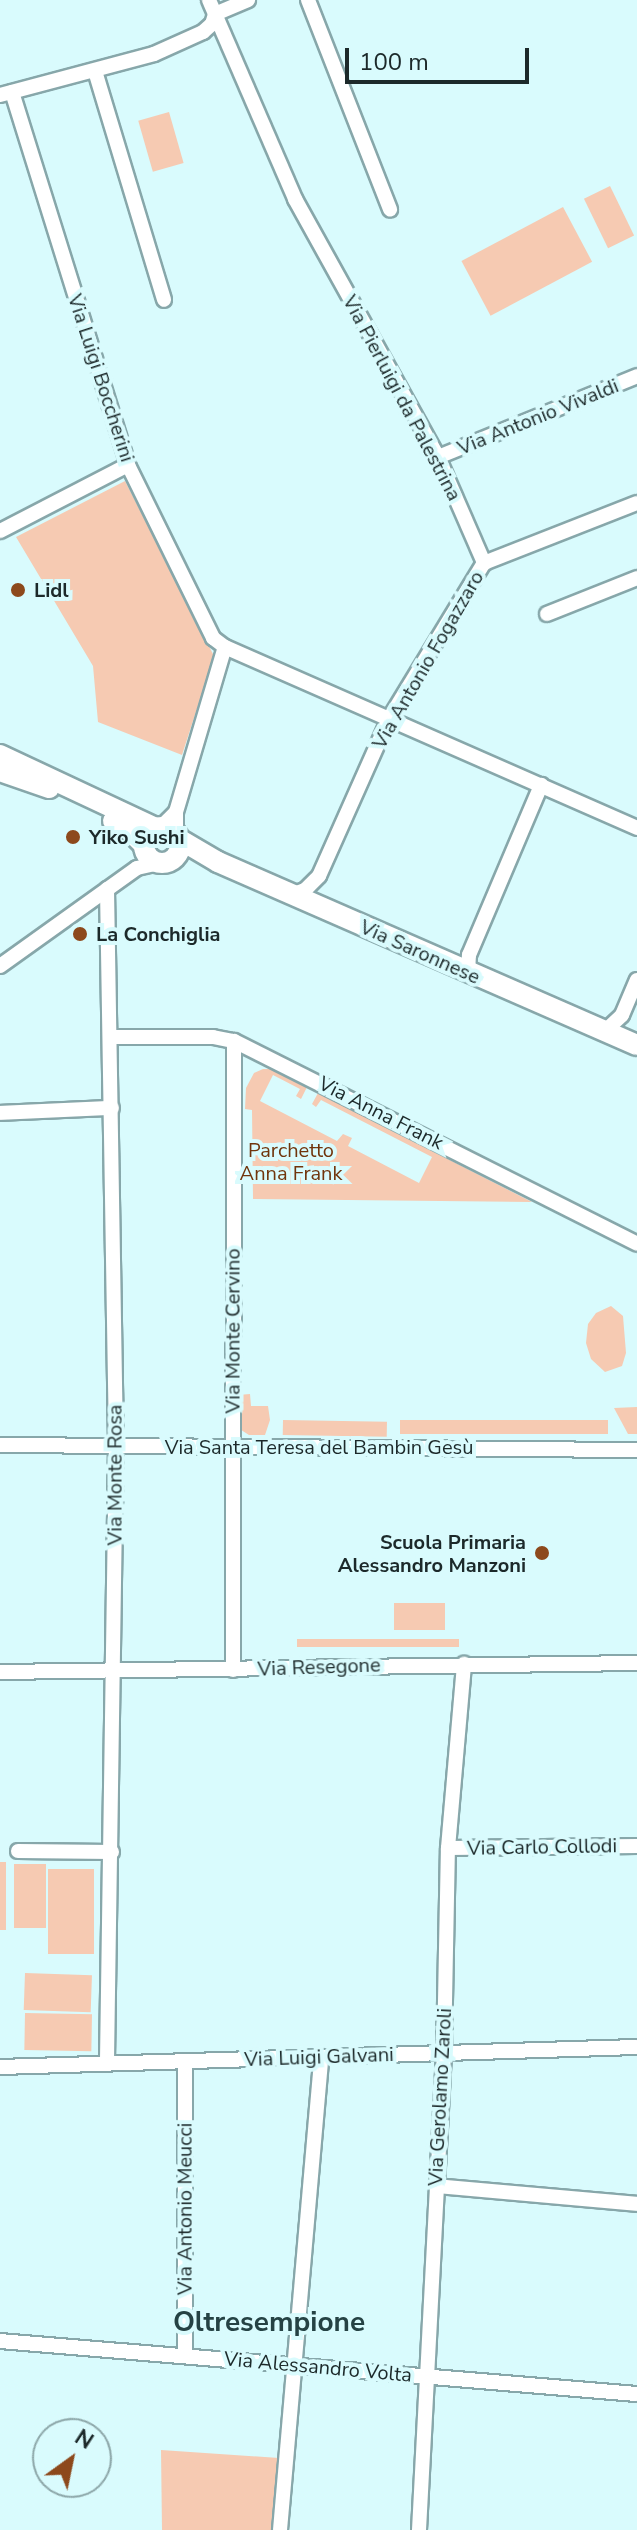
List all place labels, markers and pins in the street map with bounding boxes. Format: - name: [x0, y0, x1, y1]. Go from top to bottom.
- place label: Lidl: [34, 578, 69, 602]
- marker: Lidl: [9, 581, 27, 599]
- place label: Yiko Sushi: [89, 825, 185, 849]
- marker: Yiko Sushi: [64, 828, 82, 846]
- place label: La Conchiglia: [96, 922, 220, 946]
- marker: La Conchiglia: [71, 925, 89, 943]
- place label: Scuola Primaria Alessandro Manzoni: [338, 1530, 526, 1577]
- marker: Scuola Primaria Alessandro Manzoni: [533, 1544, 551, 1562]

